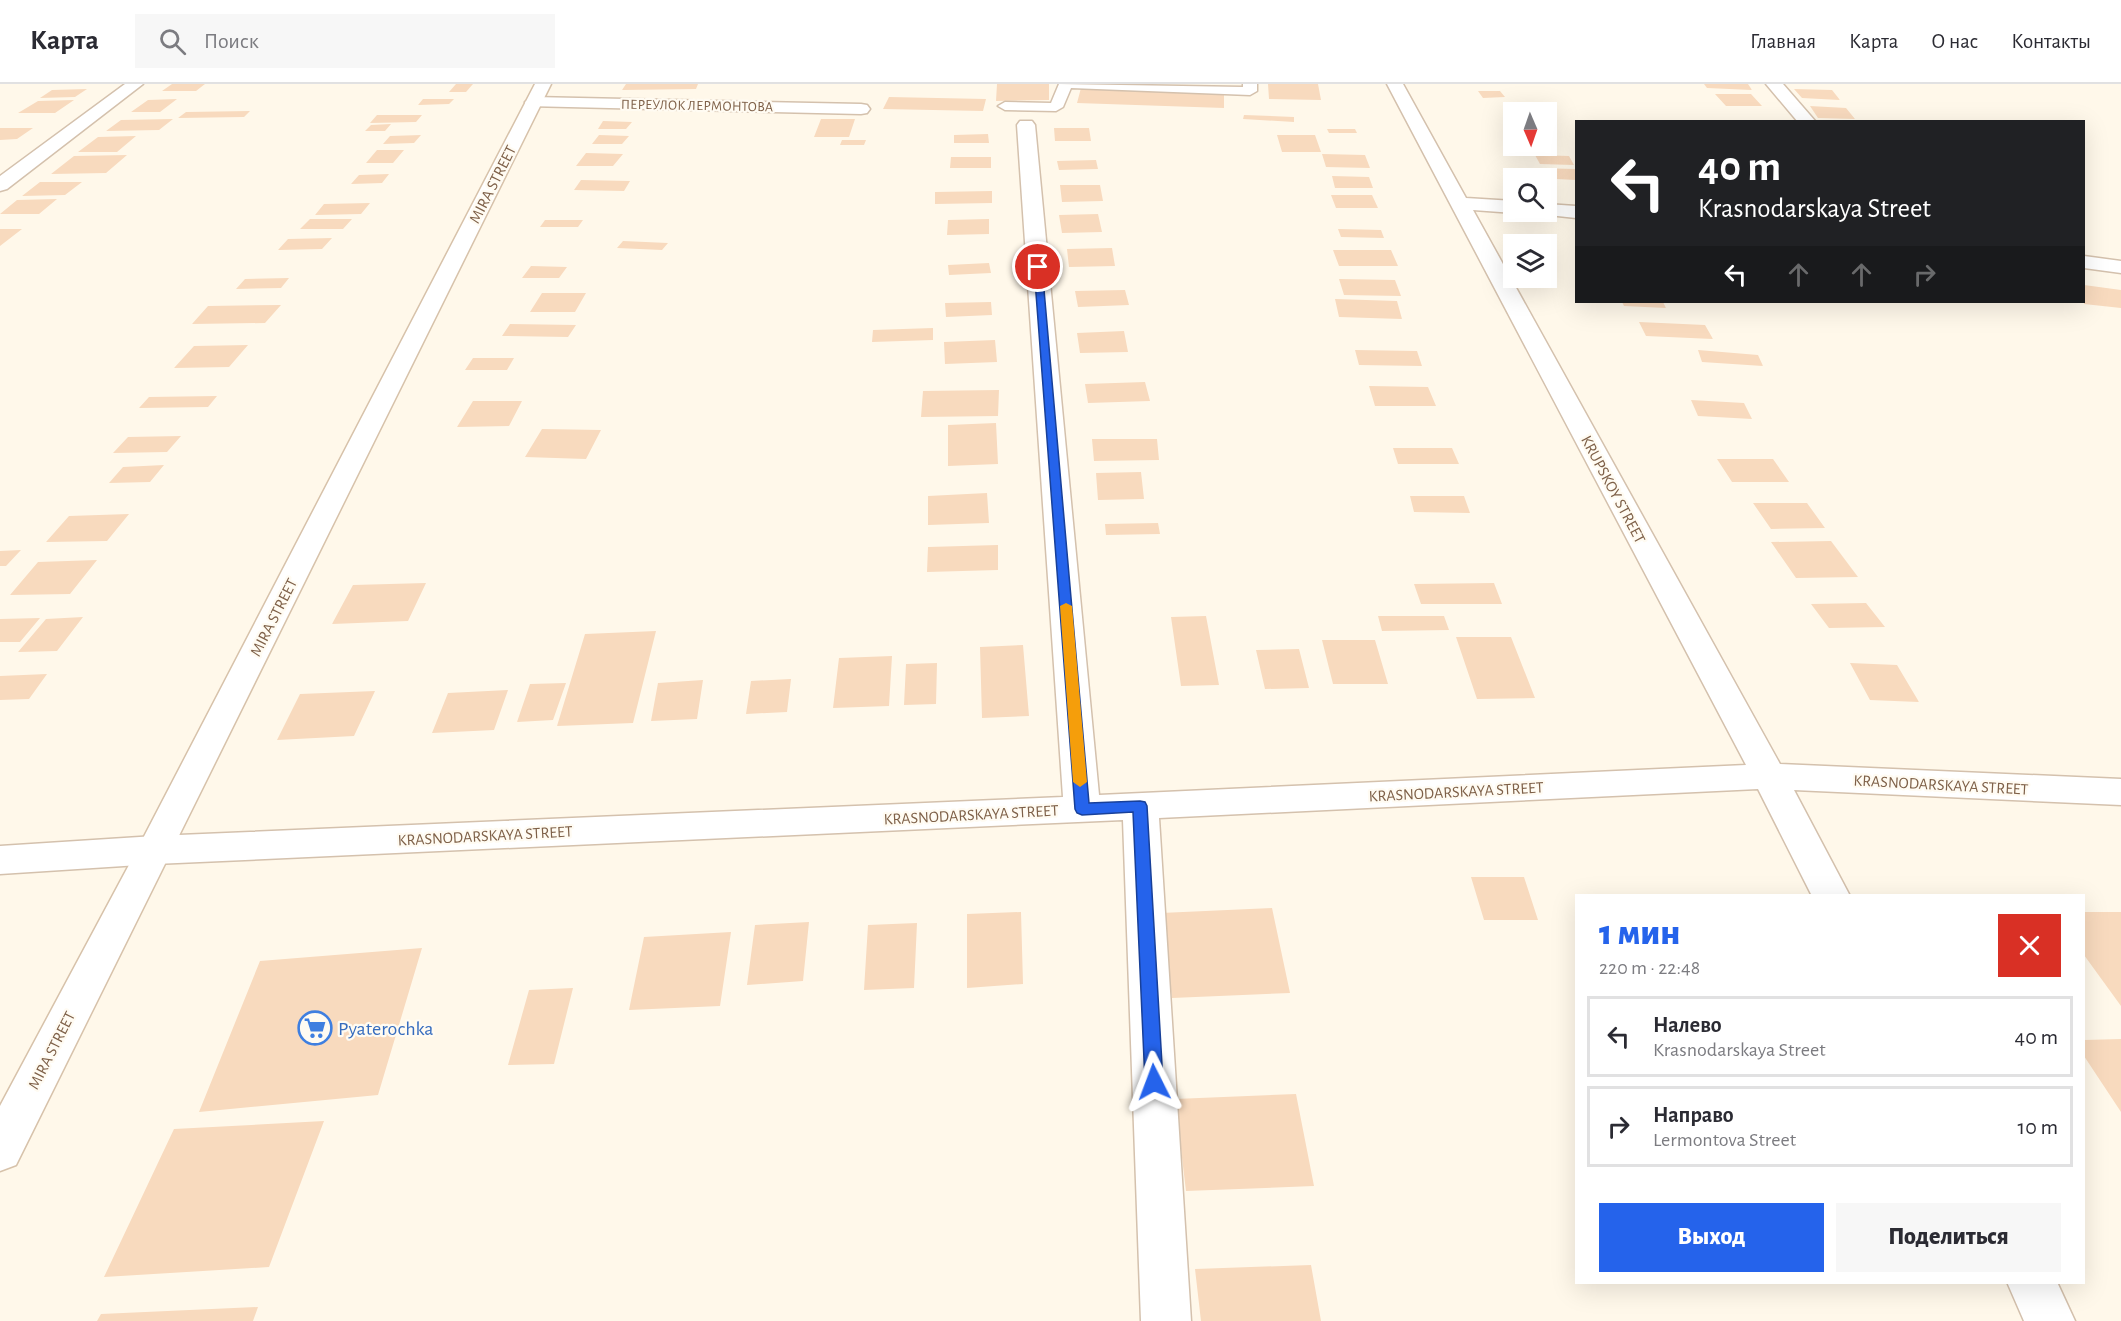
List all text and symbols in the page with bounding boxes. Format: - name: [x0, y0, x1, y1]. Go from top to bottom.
- search box: [135, 14, 555, 68]
- icon: search: [156, 25, 189, 58]
- text: Карта: [30, 27, 99, 55]
- text: Поиск: [204, 30, 259, 52]
- text: Главная: [1750, 31, 1816, 52]
- text: Карта: [1849, 31, 1898, 52]
- text: О нас: [1931, 31, 1978, 52]
- text: Контакты: [2011, 31, 2091, 52]
- street label: ПЕРЕУЛОК ЛЕРМОНТОВА: [621, 98, 773, 114]
- north arrow: [1503, 102, 1557, 156]
- map controls: [1503, 102, 1557, 288]
- street label: MIRA STREET: [466, 143, 519, 226]
- icon: left: [1599, 144, 1677, 222]
- text: 40 m: [1698, 146, 1781, 188]
- button: search: [1503, 168, 1557, 222]
- text: Krasnodarskaya Street: [1698, 195, 1931, 222]
- button: layers: [1503, 234, 1557, 288]
- pin: [1012, 241, 1063, 292]
- icon: arrive: [1021, 250, 1054, 283]
- icon: left: [1719, 258, 1752, 291]
- icon: ahead: [1782, 258, 1815, 291]
- icon: ahead: [1845, 258, 1878, 291]
- icon: right: [1908, 258, 1941, 291]
- street label: KRUPSKOY STREET: [1578, 433, 1648, 546]
- street label: MIRA STREET: [247, 576, 300, 659]
- street label: KRASNODARSKAYA STREET: [1853, 772, 2029, 798]
- street label: KRASNODARSKAYA STREET: [1368, 779, 1544, 805]
- street label: KRASNODARSKAYA STREET: [883, 802, 1059, 828]
- street label: KRASNODARSKAYA STREET: [397, 823, 573, 849]
- button: close: [1998, 914, 2061, 977]
- text: 1 мин: [1599, 915, 1681, 951]
- text: 220 m · 22:48: [1599, 958, 1700, 978]
- street label: MIRA STREET: [25, 1009, 78, 1092]
- supermarket icon: Pyaterochka: [297, 1010, 333, 1046]
- text: Налево: [1653, 1014, 1722, 1036]
- place label: Pyaterochka: [338, 1019, 434, 1039]
- icon: left: [1602, 1020, 1635, 1053]
- text: 40 m: [2015, 1026, 2058, 1048]
- text: Krasnodarskaya Street: [1653, 1040, 1826, 1060]
- position arrow: [1122, 1050, 1186, 1114]
- text: Направо: [1653, 1104, 1734, 1126]
- icon: right: [1602, 1110, 1635, 1143]
- text: 10 m: [2018, 1116, 2058, 1138]
- text: Lermontova Street: [1653, 1130, 1796, 1150]
- button: Выход: [1599, 1203, 1824, 1272]
- button: Поделиться: [1836, 1203, 2061, 1272]

